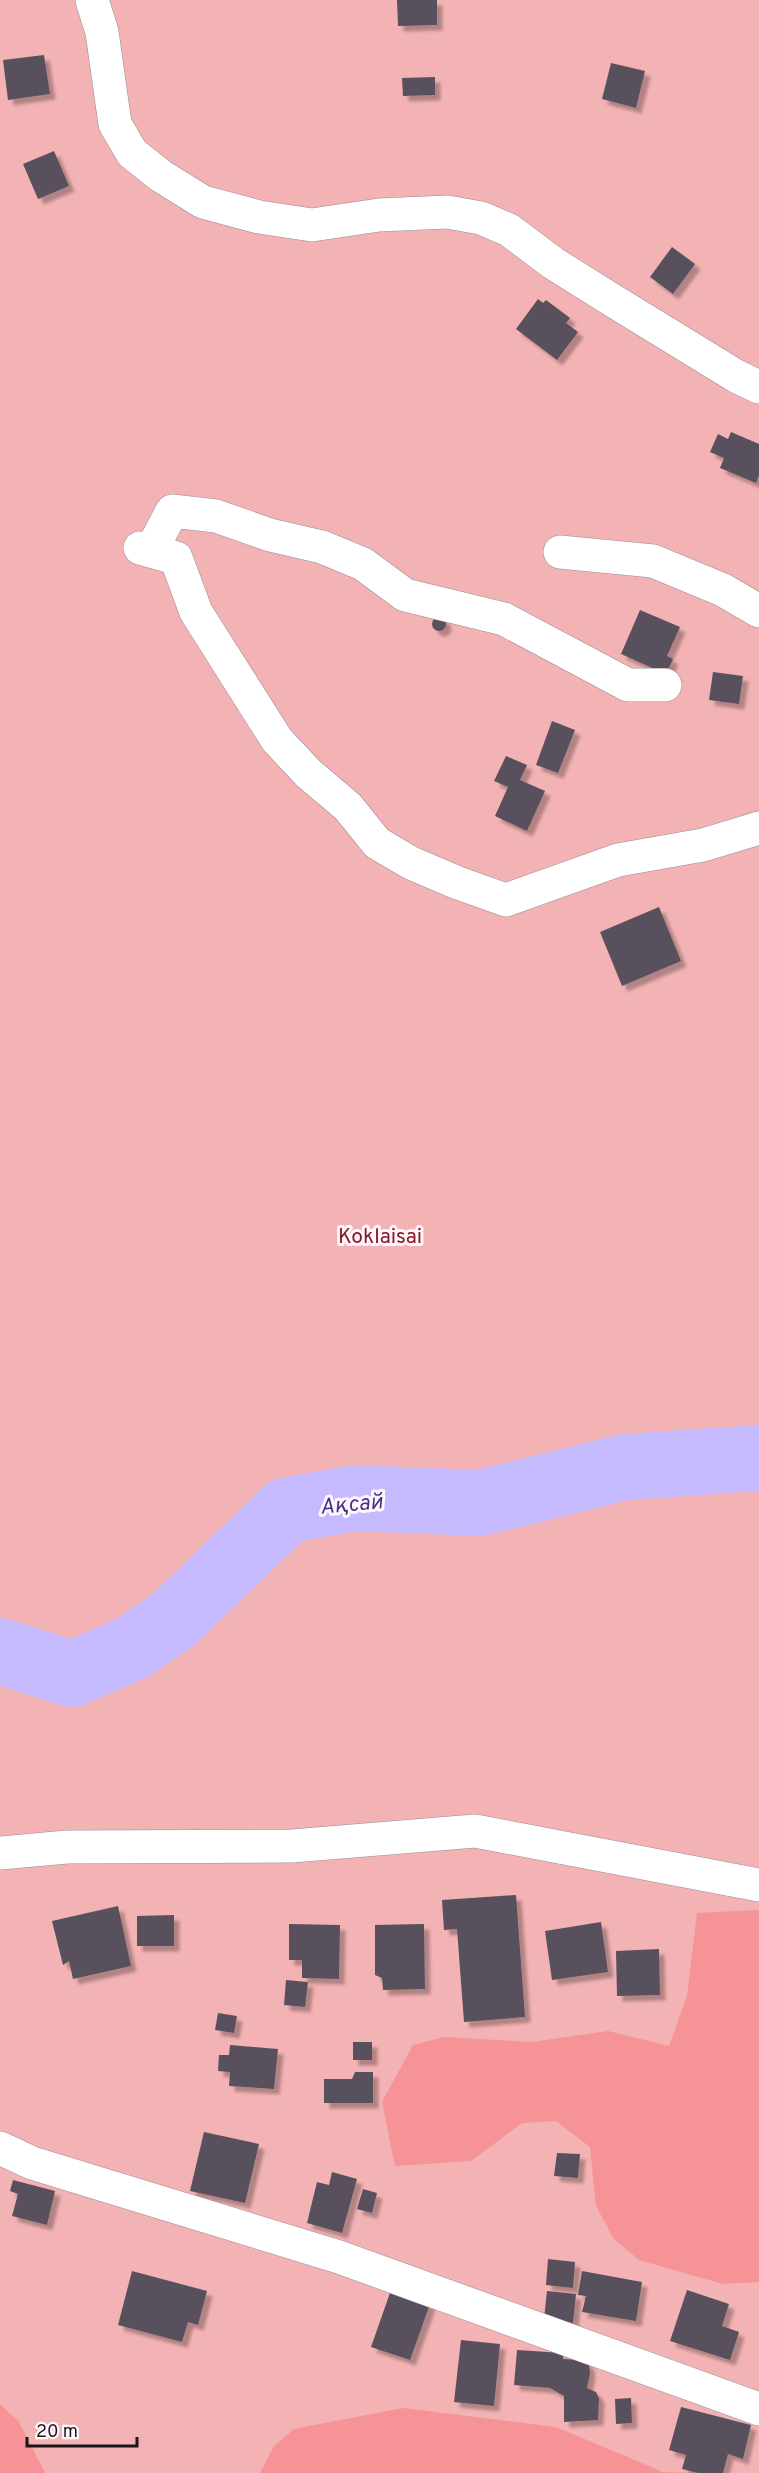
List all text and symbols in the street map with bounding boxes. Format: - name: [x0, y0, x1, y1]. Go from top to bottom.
- park label: Koklaisai: [338, 1224, 422, 1251]
- water label: Ақсай: [319, 1489, 385, 1522]
- scale bar: [27, 2410, 136, 2448]
- text: 20 m: [36, 2421, 78, 2444]

